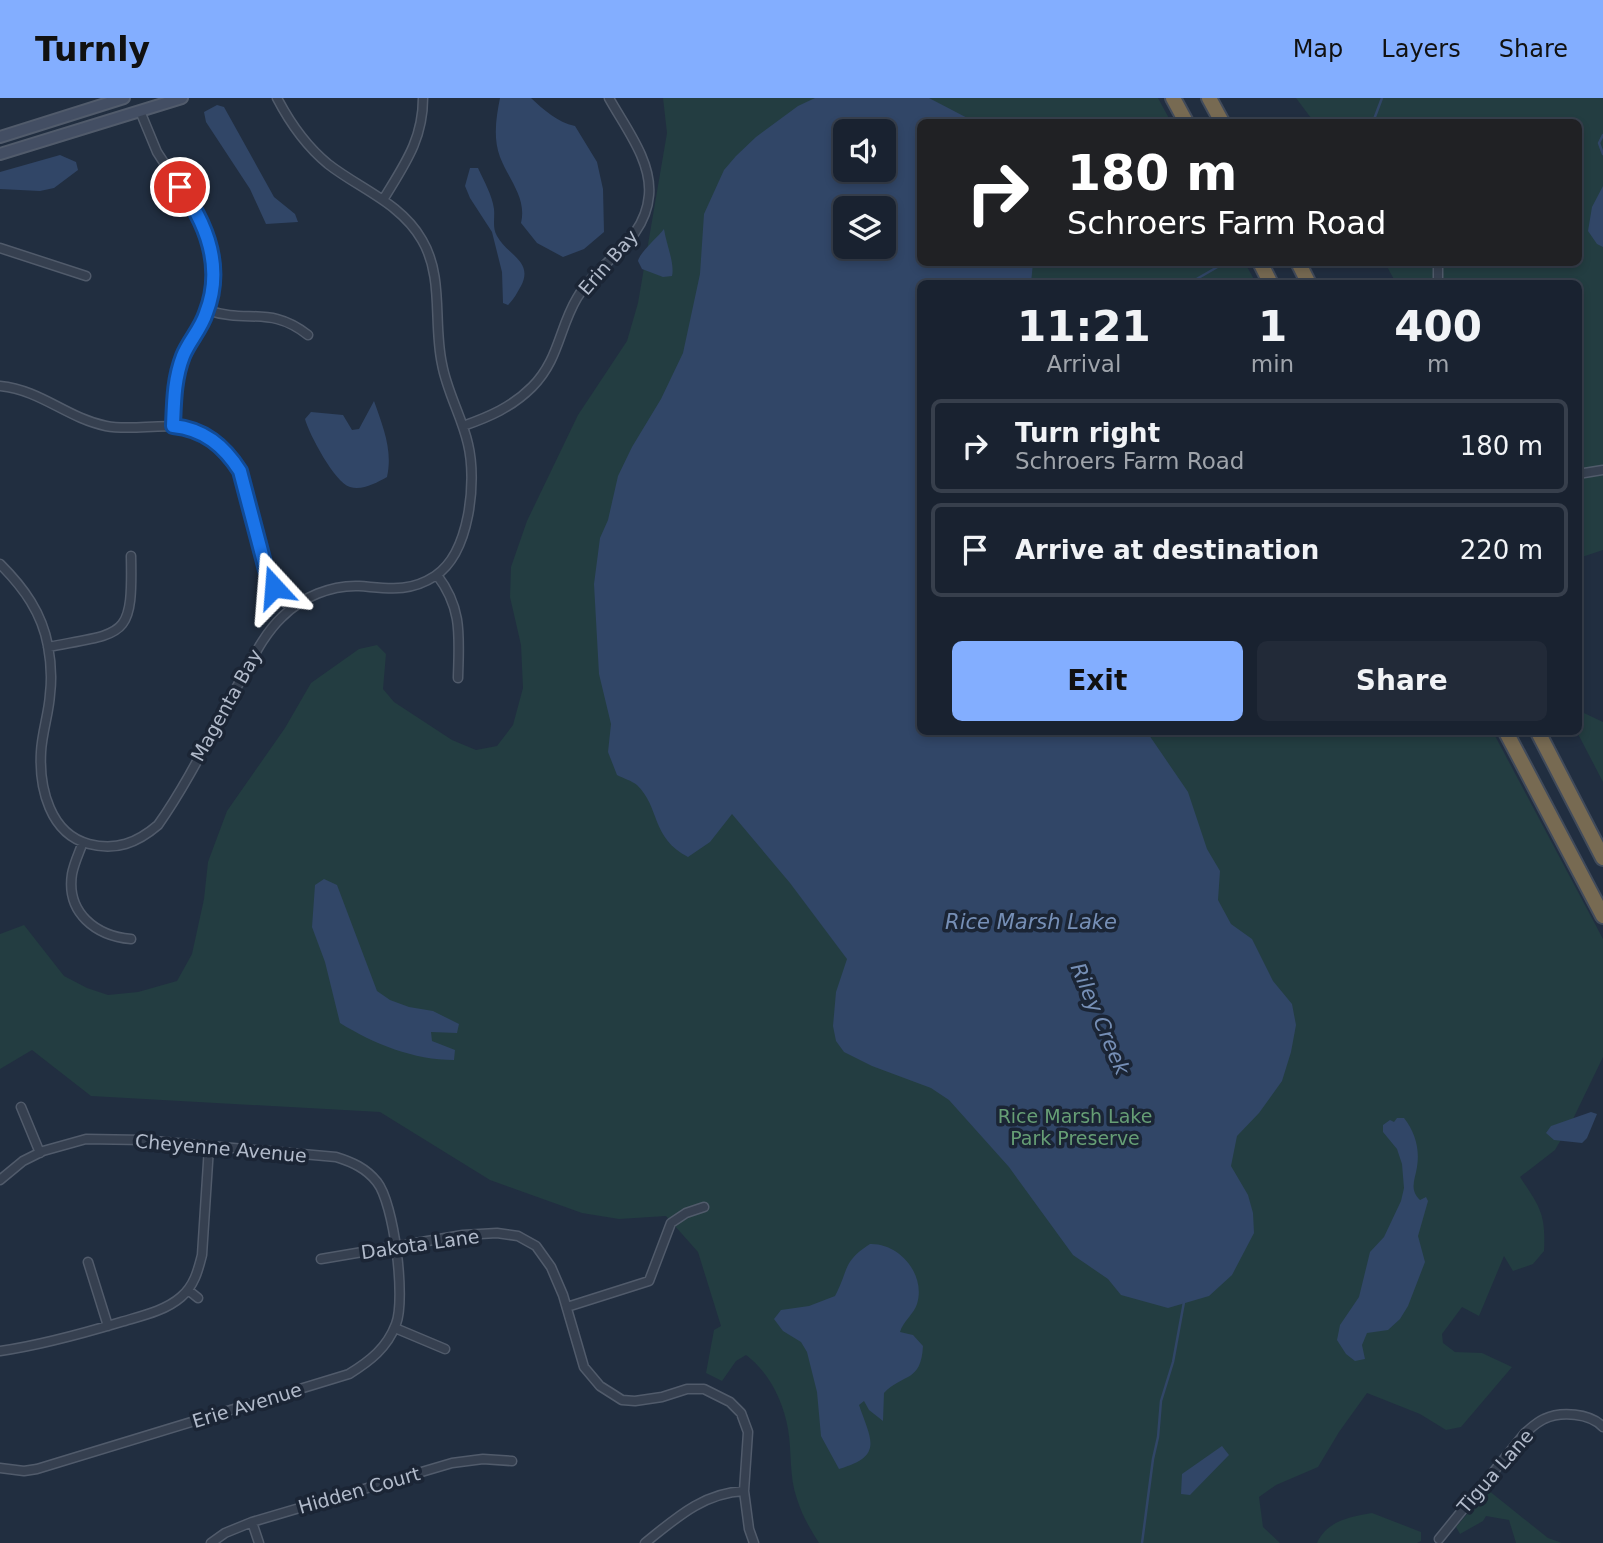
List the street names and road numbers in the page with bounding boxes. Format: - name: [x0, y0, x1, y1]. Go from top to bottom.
- street label: Erin Bay: [574, 225, 642, 299]
- street label: Magenta Bay: [186, 645, 266, 765]
- street label: Cheyenne Avenue: [134, 1130, 308, 1166]
- street label: Dakota Lane: [359, 1225, 481, 1263]
- street label: Erie Avenue: [190, 1378, 304, 1432]
- street label: Tigua Lane: [1452, 1425, 1537, 1518]
- street label: Hidden Court: [296, 1462, 422, 1518]

